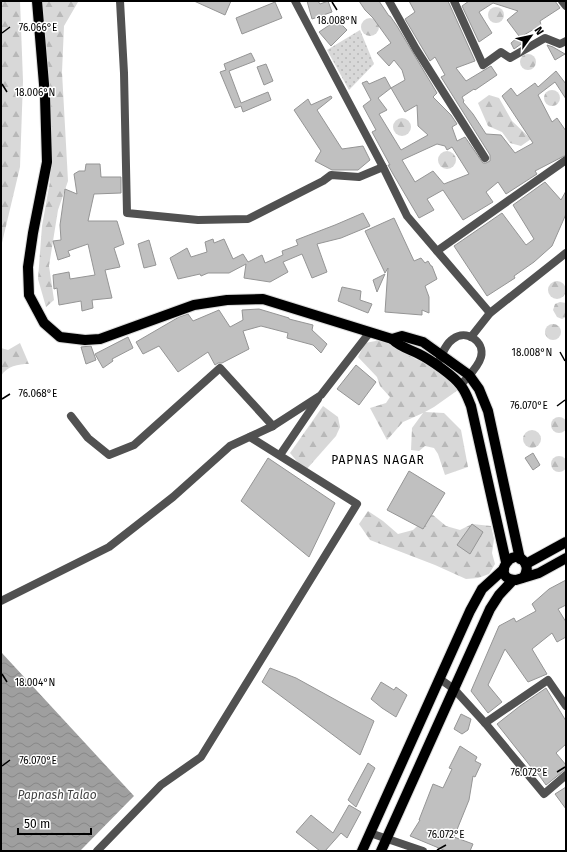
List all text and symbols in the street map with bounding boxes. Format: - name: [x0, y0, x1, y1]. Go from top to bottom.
- text: 18.008°N: [317, 15, 357, 27]
- north arrow: [511, 16, 551, 56]
- text: 76.066°E: [19, 22, 57, 34]
- text: N: [532, 24, 546, 37]
- text: 18.006°N: [15, 87, 55, 99]
- text: 18.008°N: [512, 347, 552, 359]
- text: 76.068°E: [19, 388, 57, 400]
- text: 76.070°E: [510, 400, 548, 412]
- district label: PAPNAS NAGAR: [331, 453, 425, 467]
- text: 18.004°N: [15, 677, 55, 689]
- text: 76.070°E: [19, 755, 57, 767]
- text: 76.072°E: [510, 767, 548, 779]
- water label: Papnash Talao: [17, 788, 97, 802]
- scale bar: [18, 810, 91, 836]
- text: 50 m: [24, 817, 50, 831]
- text: 76.072°E: [427, 829, 465, 841]

